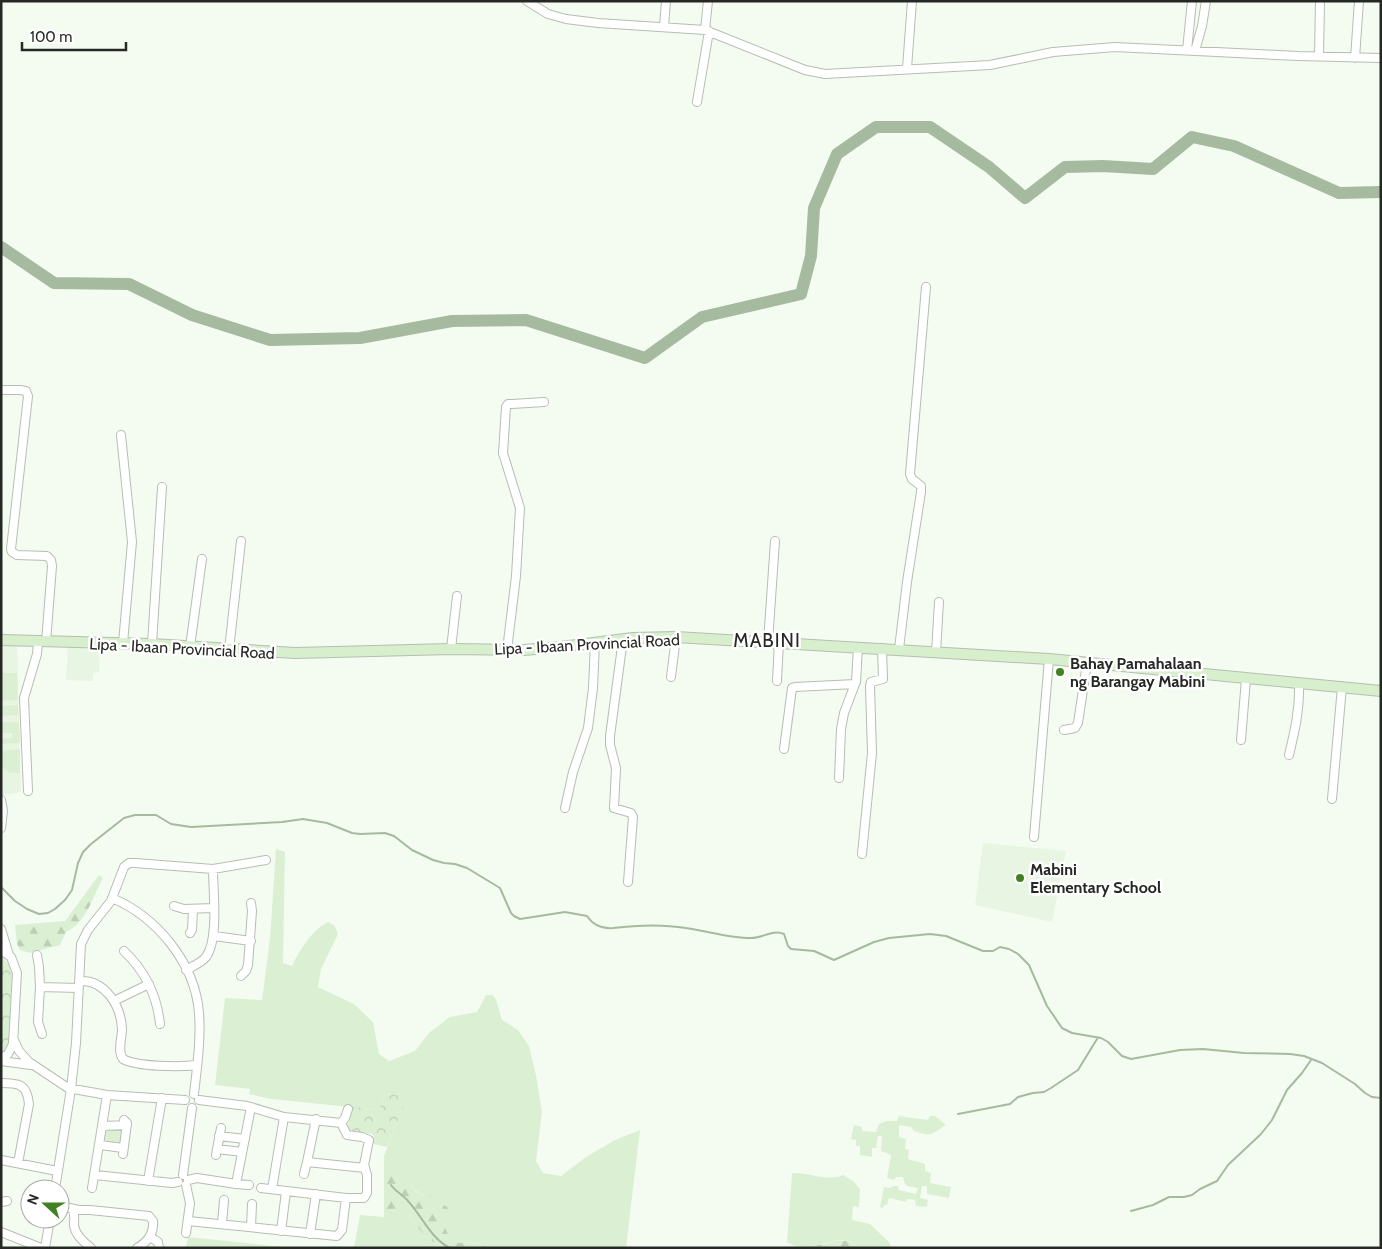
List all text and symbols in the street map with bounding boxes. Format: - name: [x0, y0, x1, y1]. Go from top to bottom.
- scale bar: [22, 20, 126, 52]
- text: 100 m: [30, 28, 72, 46]
- district label: MABINI: [733, 629, 801, 652]
- street label: Lipa - Ibaan Provincial Road: [494, 630, 680, 659]
- street label: Lipa - Ibaan Provincial Road: [89, 634, 275, 663]
- place label: Bahay Pamahalaan ng Barangay Mabini: [1070, 654, 1205, 691]
- marker: Bahay Pamahalaan ng Barangay Mabini: [1054, 666, 1066, 678]
- place label: Mabini Elementary School: [1030, 860, 1161, 897]
- marker: Mabini Elementary School: [1014, 872, 1026, 884]
- north arrow: [20, 1179, 70, 1229]
- text: N: [23, 1191, 43, 1207]

